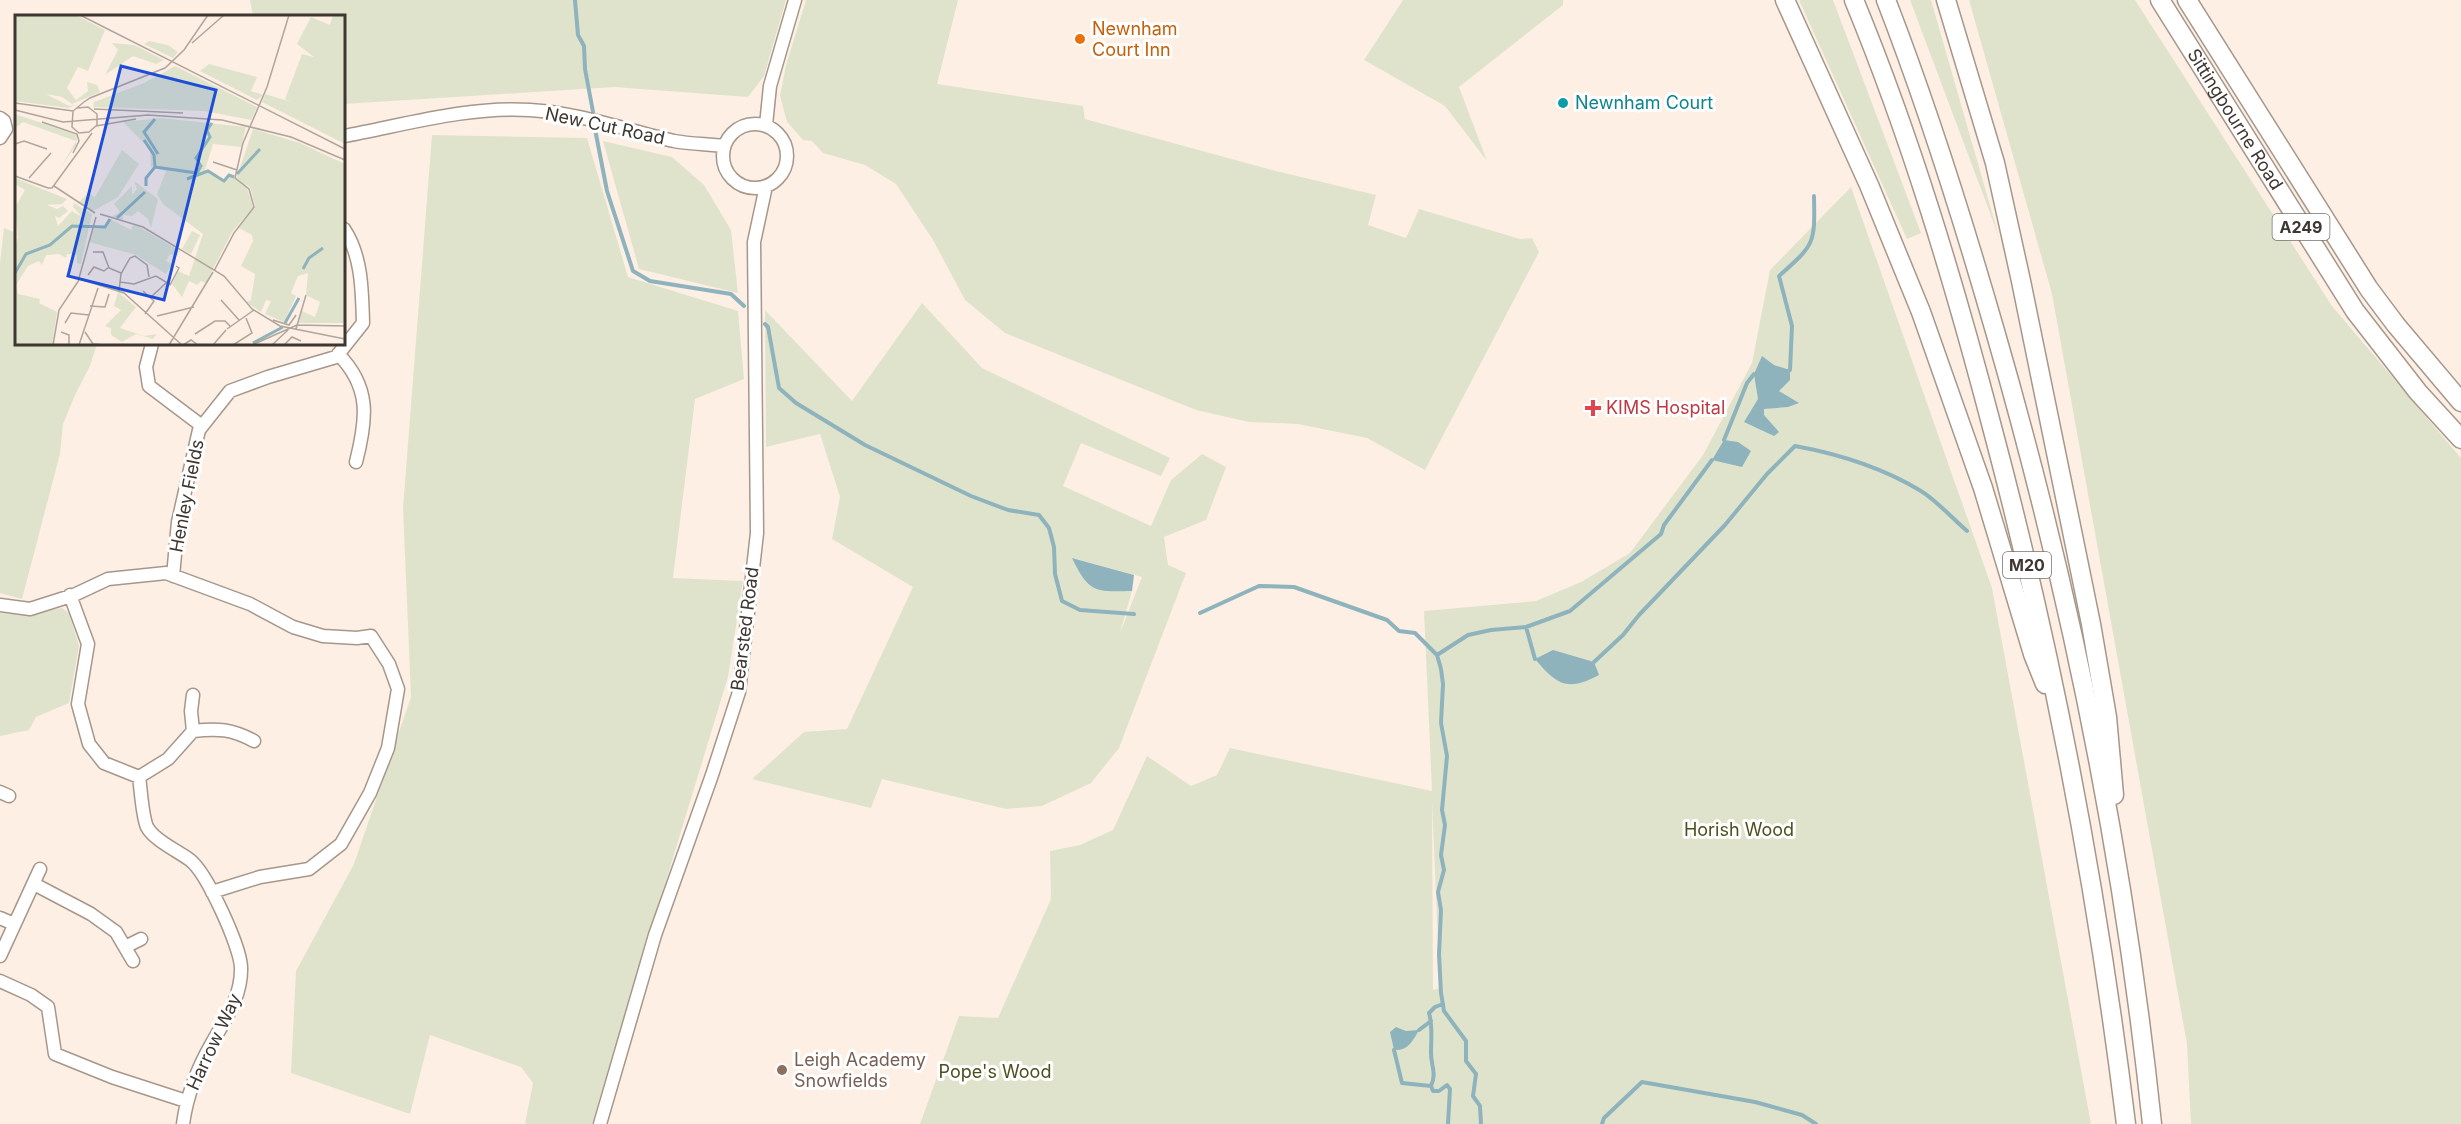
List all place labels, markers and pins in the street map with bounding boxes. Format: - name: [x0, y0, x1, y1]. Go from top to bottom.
- place label: Newnham Court Inn: [1092, 18, 1178, 60]
- marker: Newnham Court Inn: [1073, 32, 1087, 46]
- place label: Newnham Court: [1575, 92, 1713, 113]
- marker: Newnham Court: [1556, 96, 1570, 110]
- place label: KIMS Hospital: [1606, 397, 1725, 418]
- marker: KIMS Hospital: [1584, 399, 1602, 417]
- place label: Leigh Academy Snowfields: [794, 1049, 926, 1091]
- marker: Leigh Academy Snowfields: [775, 1063, 789, 1077]

